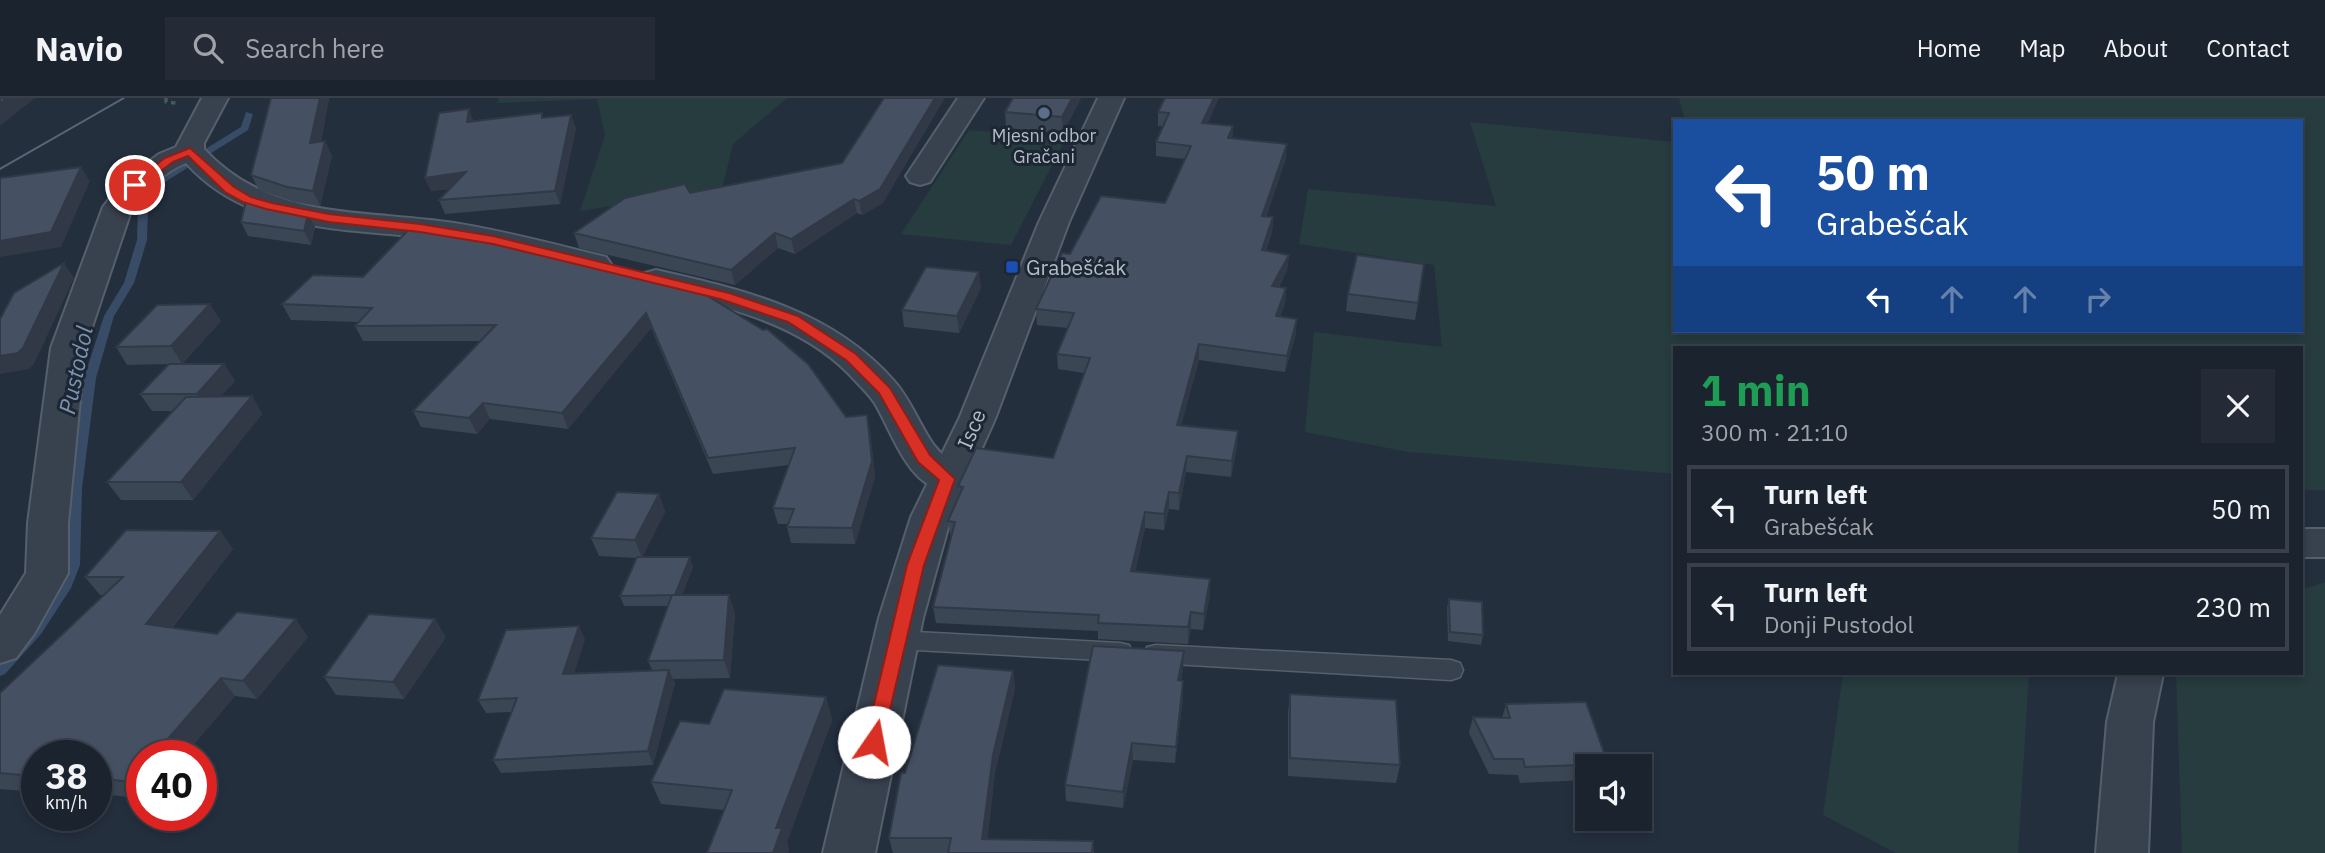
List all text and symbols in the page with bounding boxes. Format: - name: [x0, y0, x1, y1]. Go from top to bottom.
- search box: [165, 17, 655, 80]
- text: Navio: [35, 27, 123, 70]
- icon: search: [189, 29, 227, 67]
- text: Search here: [245, 31, 385, 65]
- text: Home: [1917, 32, 1981, 64]
- text: Map: [2019, 32, 2065, 64]
- text: About: [2103, 32, 2168, 64]
- text: Contact: [2206, 32, 2290, 64]
- marker: Mjesni odbor Gračani: [1036, 105, 1052, 121]
- place label: Mjesni odbor Gračani: [992, 124, 1097, 168]
- text: 50 m: [1816, 140, 1930, 203]
- icon: left: [1701, 147, 1792, 238]
- pin: [105, 155, 165, 215]
- icon: arrive: [116, 166, 154, 204]
- text: Grabešćak: [1816, 202, 1969, 244]
- place label: Grabešćak: [1026, 253, 1126, 281]
- marker: Grabešćak: [1004, 259, 1020, 275]
- icon: left: [1860, 280, 1898, 318]
- icon: ahead: [1933, 280, 1971, 318]
- icon: ahead: [2006, 280, 2044, 318]
- icon: right: [2079, 280, 2117, 318]
- water label: Pustodol: [51, 322, 99, 417]
- text: 1 min: [1701, 363, 1811, 418]
- button: close: [2201, 369, 2275, 443]
- street label: Isce: [950, 405, 992, 453]
- text: 300 m · 21:10: [1701, 417, 1848, 447]
- text: Turn left: [1764, 477, 1867, 511]
- icon: left: [1705, 490, 1743, 528]
- text: 50 m: [2211, 492, 2271, 526]
- text: Grabešćak: [1764, 511, 1874, 541]
- text: Turn left: [1764, 575, 1867, 609]
- icon: left: [1705, 588, 1743, 626]
- text: 230 m: [2195, 590, 2271, 624]
- text: Donji Pustodol: [1764, 609, 1914, 639]
- position arrow: [837, 705, 911, 779]
- speed limit sign: 40: [126, 740, 217, 831]
- text: 38: [45, 753, 88, 799]
- map controls: [1575, 754, 1652, 831]
- button: sound: [1575, 754, 1652, 831]
- text: km/h: [45, 791, 88, 814]

